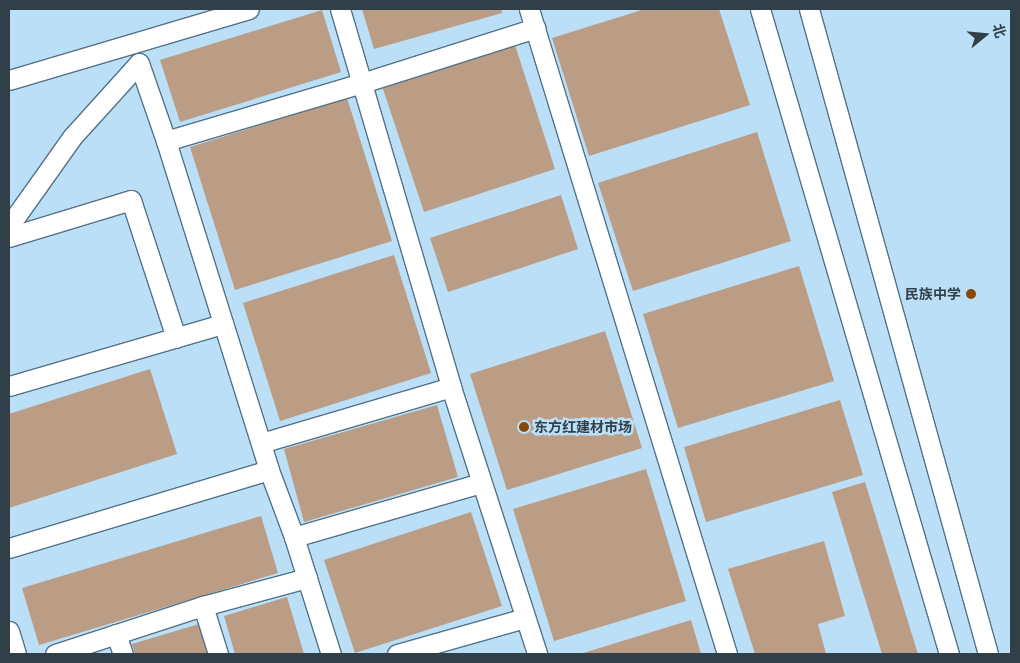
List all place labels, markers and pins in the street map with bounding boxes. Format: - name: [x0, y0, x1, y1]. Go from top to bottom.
- place label: 民族中学: [905, 286, 961, 302]
- marker: 民族中学: [965, 288, 977, 300]
- place label: 东方红建材市场: [534, 419, 632, 435]
- marker: 东方红建材市场: [518, 421, 530, 433]

